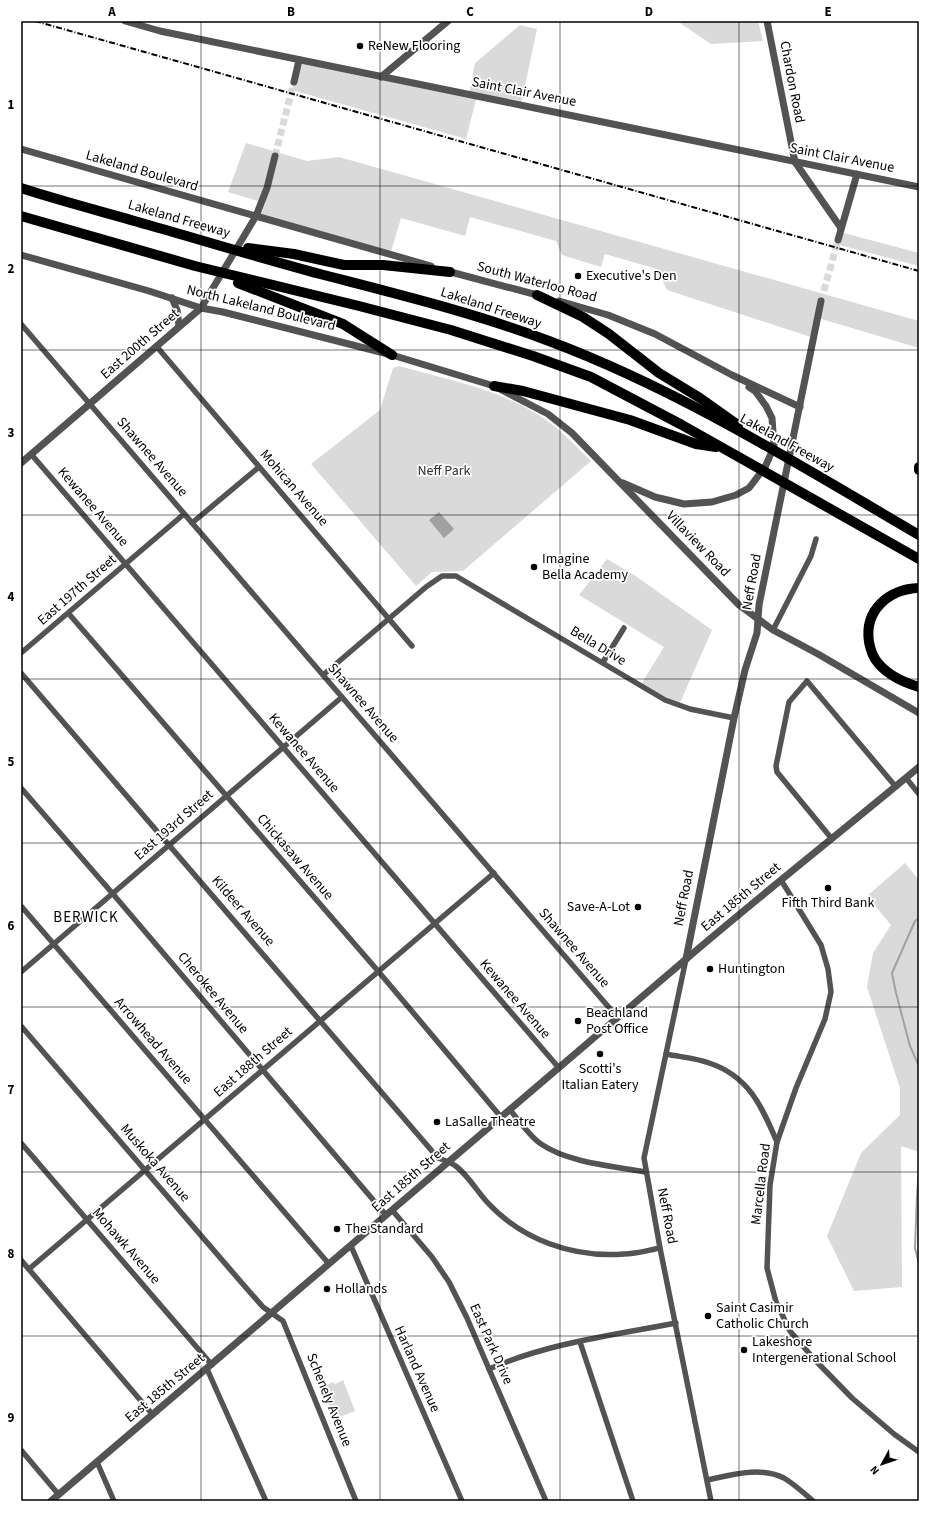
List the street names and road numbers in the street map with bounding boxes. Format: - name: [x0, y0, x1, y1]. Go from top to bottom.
- street label: Chardon Road: [774, 39, 810, 125]
- street label: Saint Clair Avenue: [470, 72, 578, 112]
- street label: Saint Clair Avenue: [788, 138, 896, 178]
- street label: Lakeland Boulevard: [83, 145, 201, 197]
- street label: Lakeland Freeway: [126, 195, 233, 243]
- street label: South Waterloo Road: [475, 256, 599, 308]
- street label: North Lakeland Boulevard: [184, 280, 338, 336]
- street label: Lakeland Freeway: [438, 282, 545, 334]
- street label: East 200th Street: [96, 304, 184, 384]
- street label: Lakeland Freeway: [736, 409, 838, 477]
- street label: Shawnee Avenue: [112, 413, 192, 501]
- street label: Mohican Avenue: [255, 445, 333, 531]
- street label: Kewanee Avenue: [53, 463, 133, 551]
- street label: Villaview Road: [661, 507, 735, 581]
- street label: East 197th Street: [33, 550, 121, 630]
- street label: Neff Road: [737, 552, 767, 612]
- street label: Bella Drive: [566, 621, 630, 671]
- street label: Shawnee Avenue: [323, 659, 403, 747]
- street label: Kewanee Avenue: [264, 709, 344, 797]
- street label: East 193rd Street: [130, 785, 218, 865]
- street label: Chickasaw Avenue: [252, 810, 338, 904]
- street label: East 185th Street: [697, 857, 785, 936]
- street label: Neff Road: [669, 868, 699, 928]
- street label: Kildeer Avenue: [207, 871, 279, 951]
- street label: Shawnee Avenue: [534, 904, 614, 992]
- street label: Cherokee Avenue: [173, 948, 253, 1038]
- street label: Kewanee Avenue: [475, 955, 555, 1043]
- street label: Arrowhead Avenue: [109, 993, 197, 1089]
- street label: East 188th Street: [209, 1022, 297, 1102]
- street label: Muskoka Avenue: [115, 1120, 195, 1206]
- street label: East 185th Street: [367, 1137, 455, 1217]
- street label: Marcella Road: [746, 1142, 776, 1226]
- street label: Neff Road: [652, 1186, 682, 1246]
- street label: Mohawk Avenue: [87, 1203, 165, 1289]
- street label: East Park Drive: [464, 1300, 518, 1388]
- street label: Harland Avenue: [389, 1322, 445, 1416]
- street label: East 185th Street: [121, 1348, 209, 1427]
- street label: Schenely Avenue: [301, 1350, 357, 1450]

